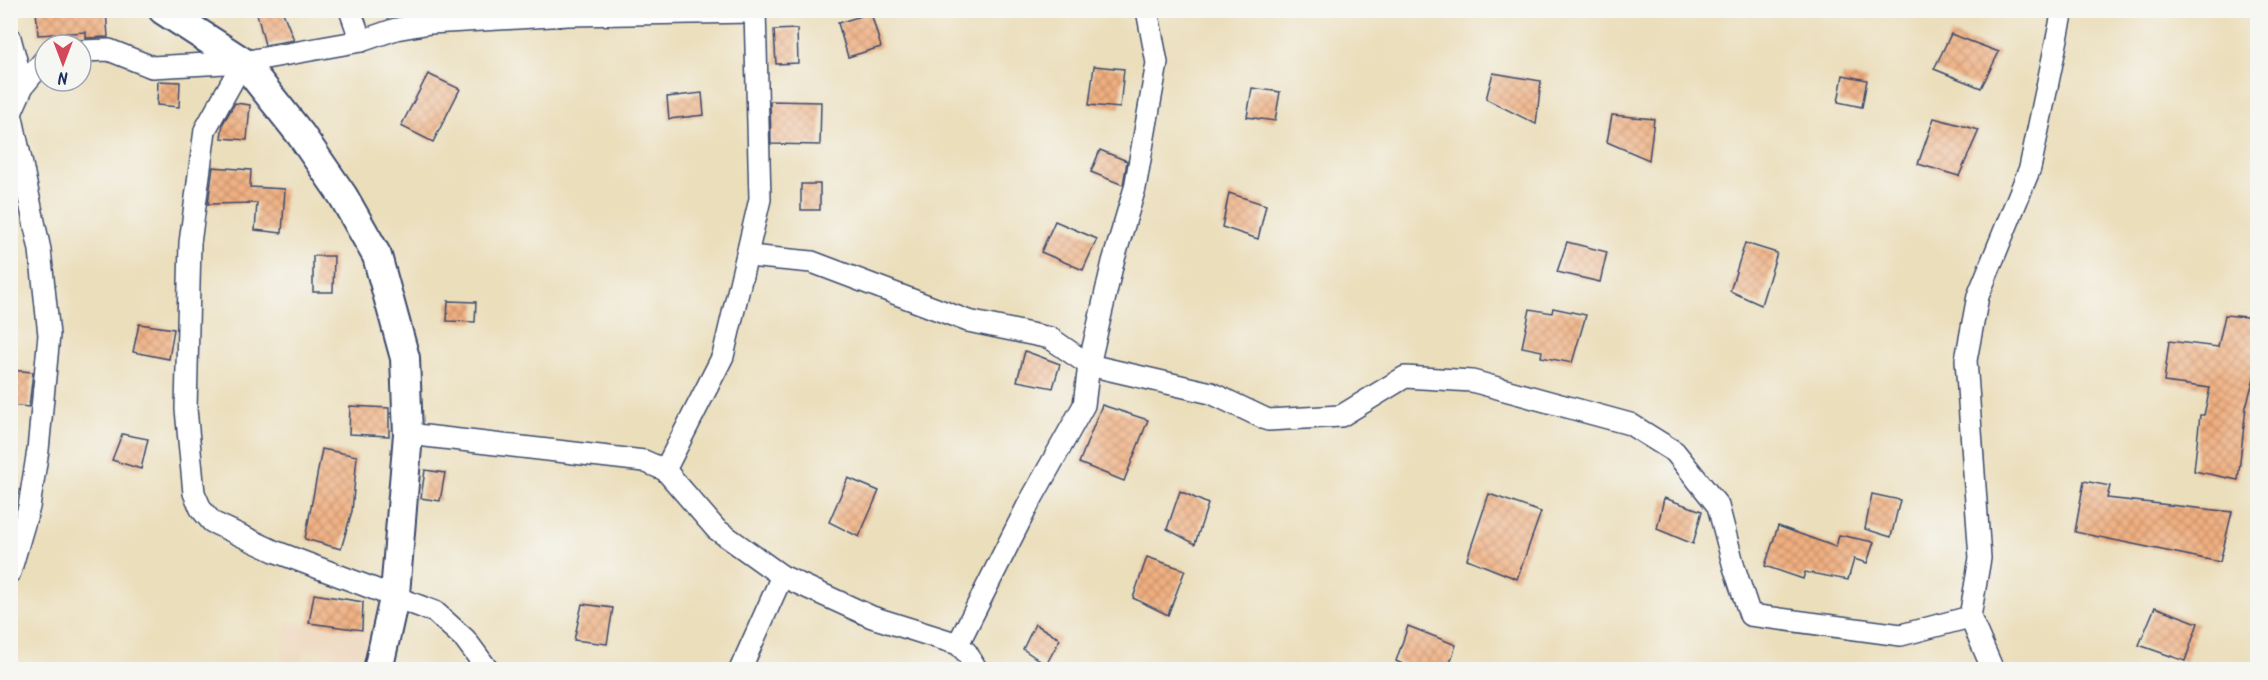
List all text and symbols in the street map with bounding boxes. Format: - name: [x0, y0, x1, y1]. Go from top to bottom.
- north arrow: [33, 33, 93, 93]
- text: N: [58, 64, 68, 89]

